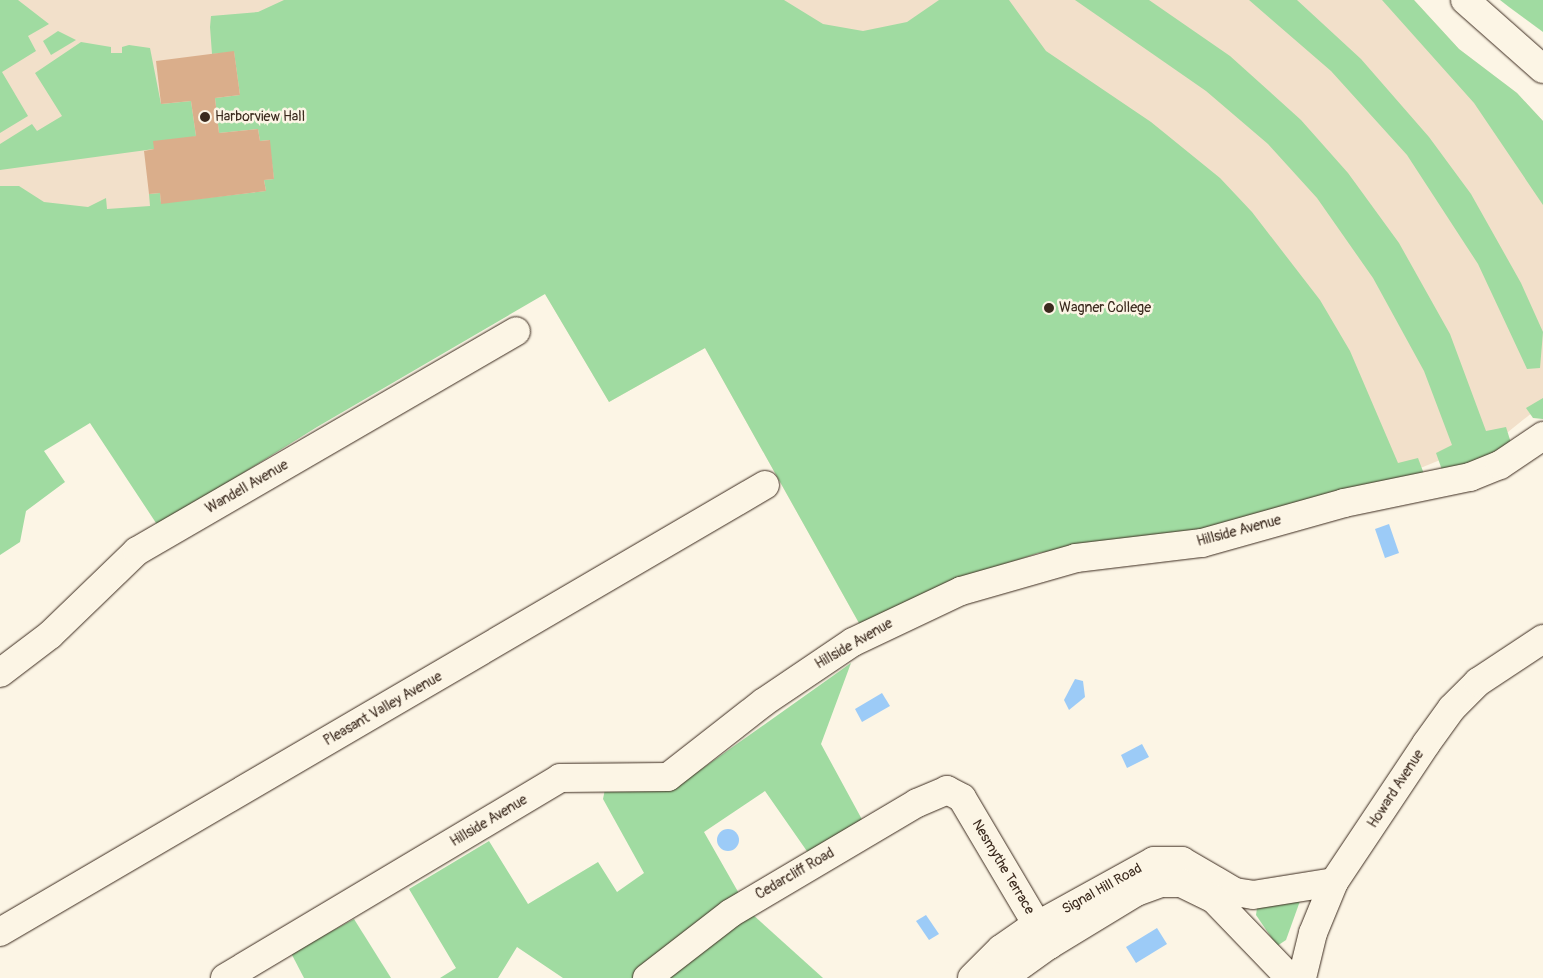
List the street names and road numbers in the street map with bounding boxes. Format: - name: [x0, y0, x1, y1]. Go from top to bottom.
- street label: Wandell Avenue: [203, 457, 291, 517]
- street label: Hillside Avenue: [1195, 512, 1283, 550]
- street label: Hillside Avenue: [812, 615, 896, 673]
- street label: Pleasant Valley Avenue: [321, 668, 445, 750]
- street label: Howard Avenue: [1364, 747, 1428, 831]
- street label: Hillside Avenue: [447, 791, 531, 851]
- street label: Nesmythe Terrace: [968, 817, 1038, 917]
- street label: Cedarcliff Road: [753, 845, 837, 903]
- street label: Signal Hill Road: [1059, 860, 1145, 918]

